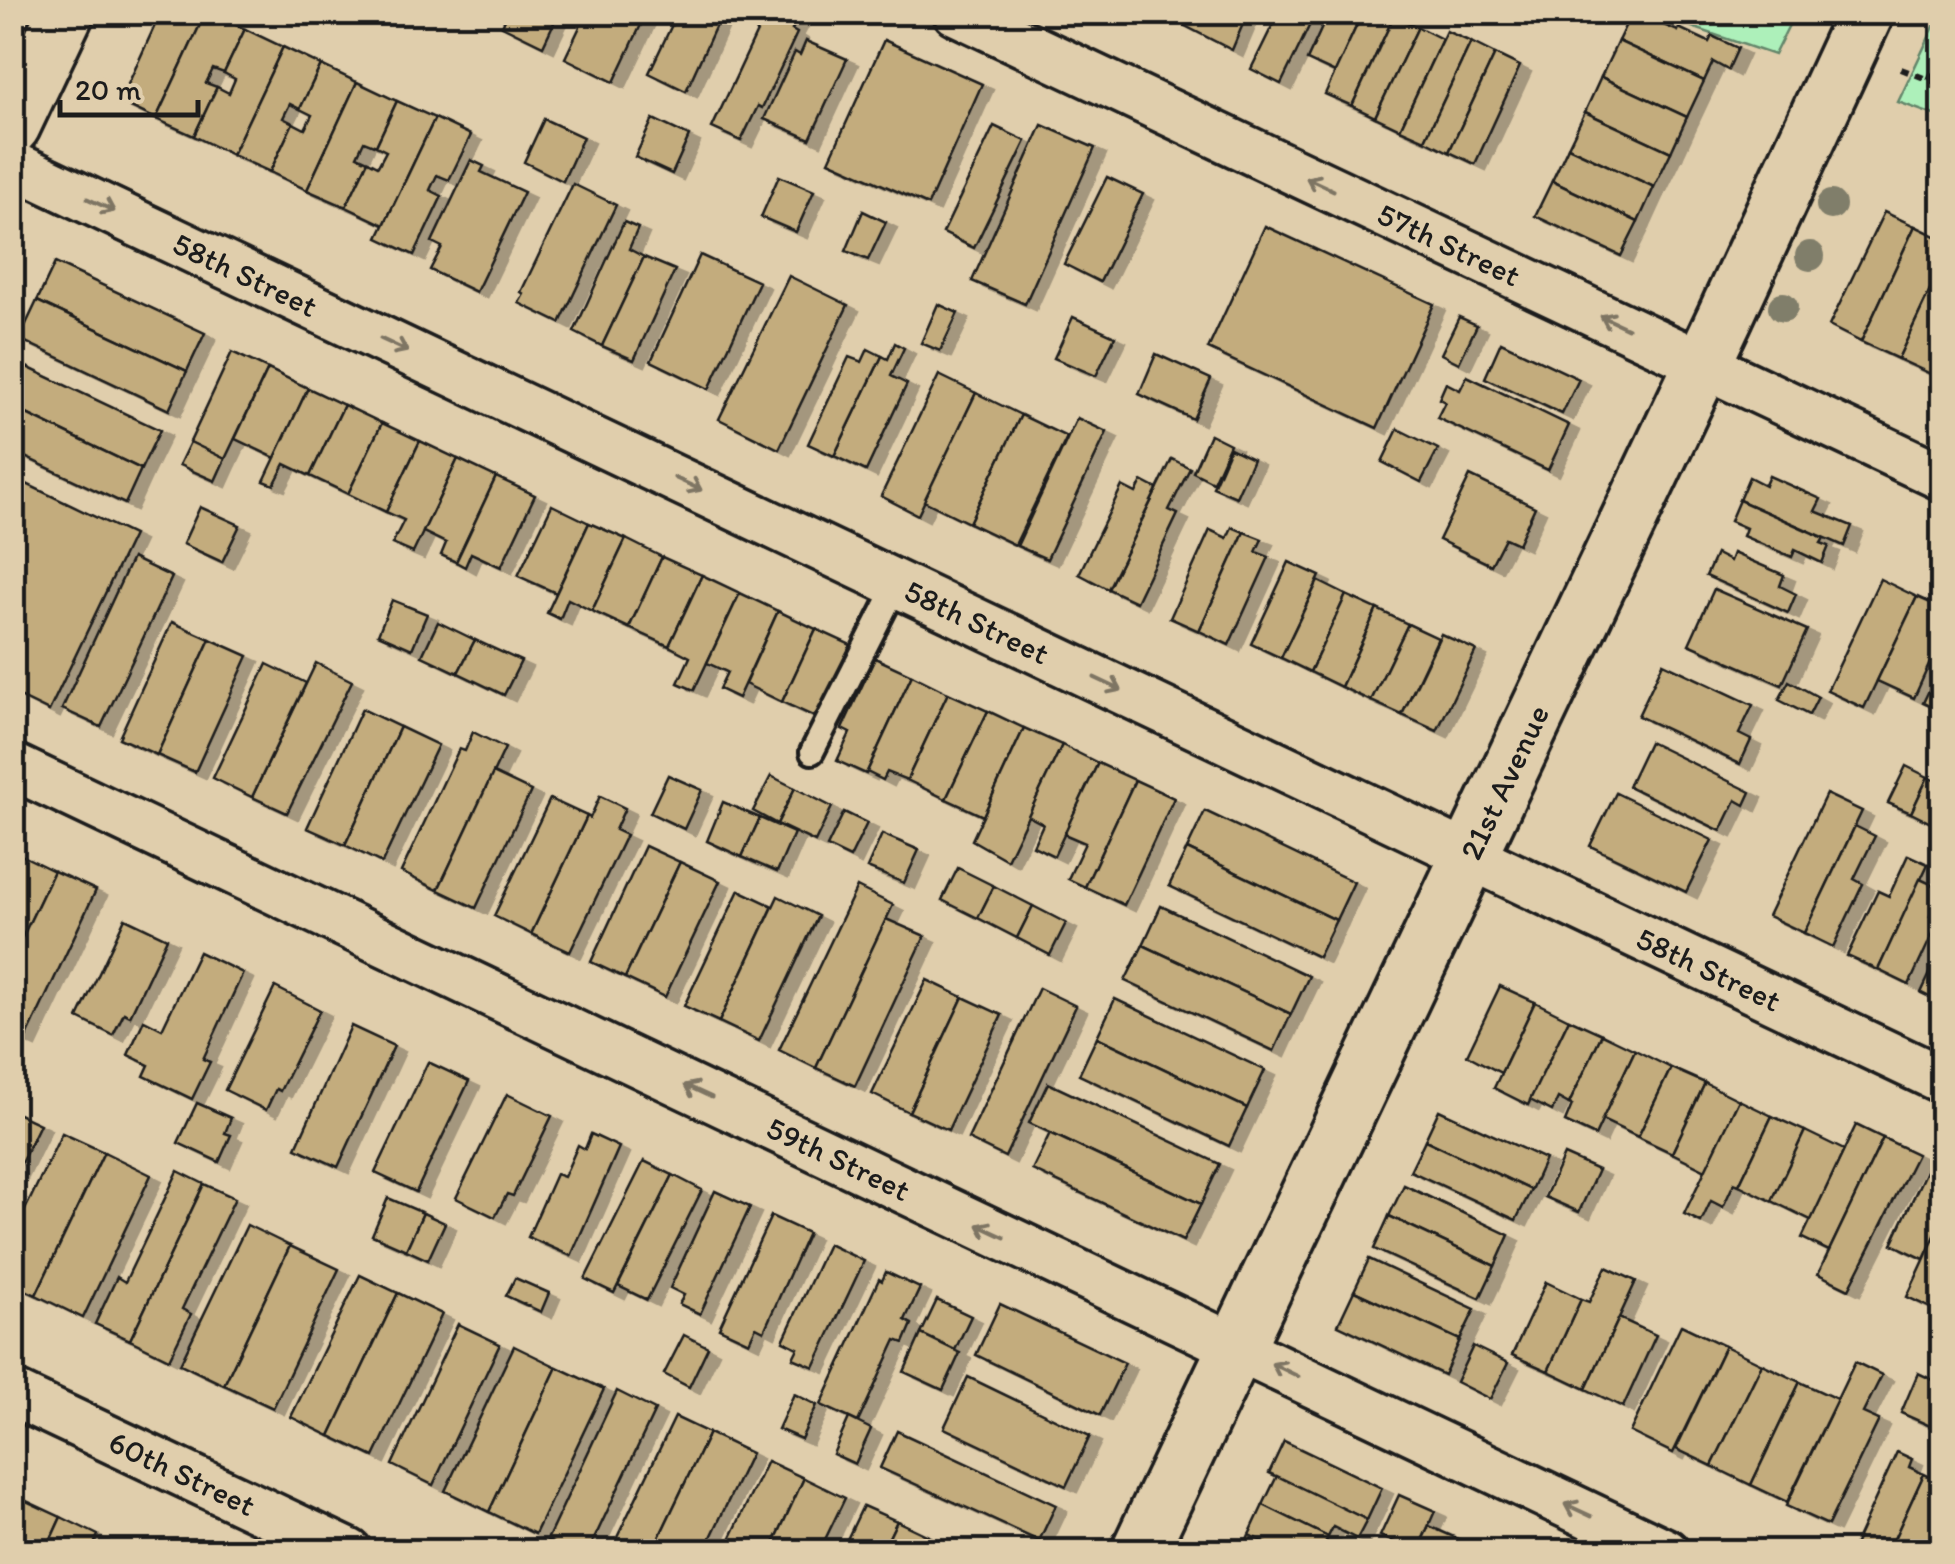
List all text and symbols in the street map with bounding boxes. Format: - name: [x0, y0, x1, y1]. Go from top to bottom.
- scale bar: [60, 55, 198, 117]
- text: 20 m: [75, 71, 141, 108]
- one-way arrow: [1305, 173, 1335, 192]
- street label: 57th Street: [1371, 195, 1526, 294]
- one-way arrow: [85, 197, 115, 216]
- street label: 58th Street: [167, 224, 323, 325]
- one-way arrow: [1600, 312, 1630, 331]
- one-way arrow: [378, 336, 408, 355]
- one-way arrow: [672, 476, 702, 495]
- street label: 58th Street: [899, 571, 1055, 672]
- one-way arrow: [1092, 675, 1122, 694]
- street label: 21st Avenue: [1451, 699, 1557, 866]
- street label: 58th Street: [1630, 919, 1787, 1020]
- one-way arrow: [683, 1081, 713, 1100]
- street label: 59th Street: [761, 1108, 916, 1209]
- one-way arrow: [977, 1220, 1007, 1239]
- one-way arrow: [1270, 1360, 1300, 1379]
- street label: 60th Street: [103, 1422, 261, 1524]
- one-way arrow: [1564, 1499, 1594, 1518]

